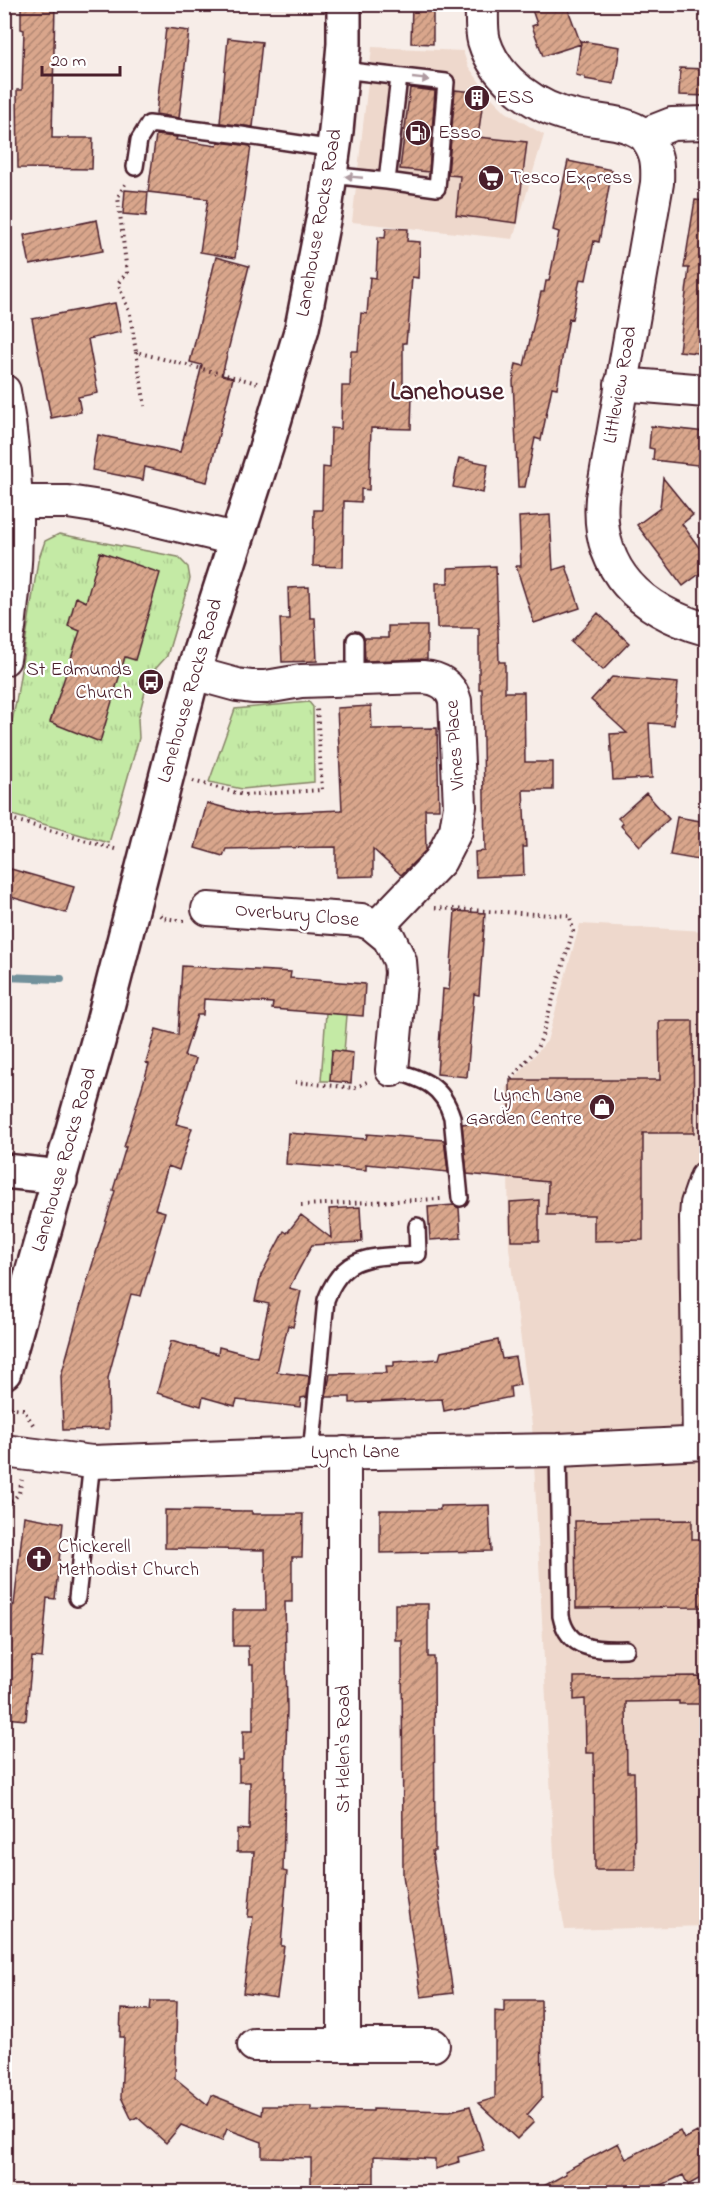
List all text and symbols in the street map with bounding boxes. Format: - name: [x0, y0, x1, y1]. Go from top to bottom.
- scale bar: [42, 39, 120, 77]
- text: 20 m: [51, 49, 86, 75]
- one-way arrow: [412, 74, 431, 84]
- building icon: ESS: [462, 83, 492, 113]
- place label: ESS: [496, 84, 534, 113]
- fuel station icon: Esso: [403, 118, 433, 148]
- place label: Esso: [438, 119, 481, 148]
- street label: Lanehouse Rocks Road: [289, 127, 351, 319]
- supermarket icon: Tesco Express: [476, 163, 506, 193]
- place label: Tesco Express: [510, 164, 632, 193]
- one-way arrow: [344, 172, 363, 182]
- street label: Littleview Road: [596, 324, 646, 446]
- district label: Lanehouse: [390, 374, 505, 412]
- street label: Lanehouse Rocks Road: [151, 596, 231, 786]
- place label: St Edmunds Church: [26, 656, 132, 708]
- bus stop icon: St Edmunds Church: [136, 667, 166, 697]
- street label: Vines Place: [438, 699, 474, 792]
- street label: Overbury Close: [234, 896, 360, 936]
- street label: Lanehouse Rocks Road: [25, 1065, 105, 1255]
- place label: Lynch Lane Garden Centre: [466, 1082, 582, 1134]
- shop icon: Lynch Lane Garden Centre: [587, 1092, 617, 1122]
- street label: Lynch Lane: [310, 1438, 400, 1468]
- place label: Chickerell Methodist Church: [58, 1533, 199, 1585]
- church icon: Chickerell Methodist Church: [24, 1544, 54, 1574]
- street label: St Helen's Road: [330, 1685, 359, 1813]

